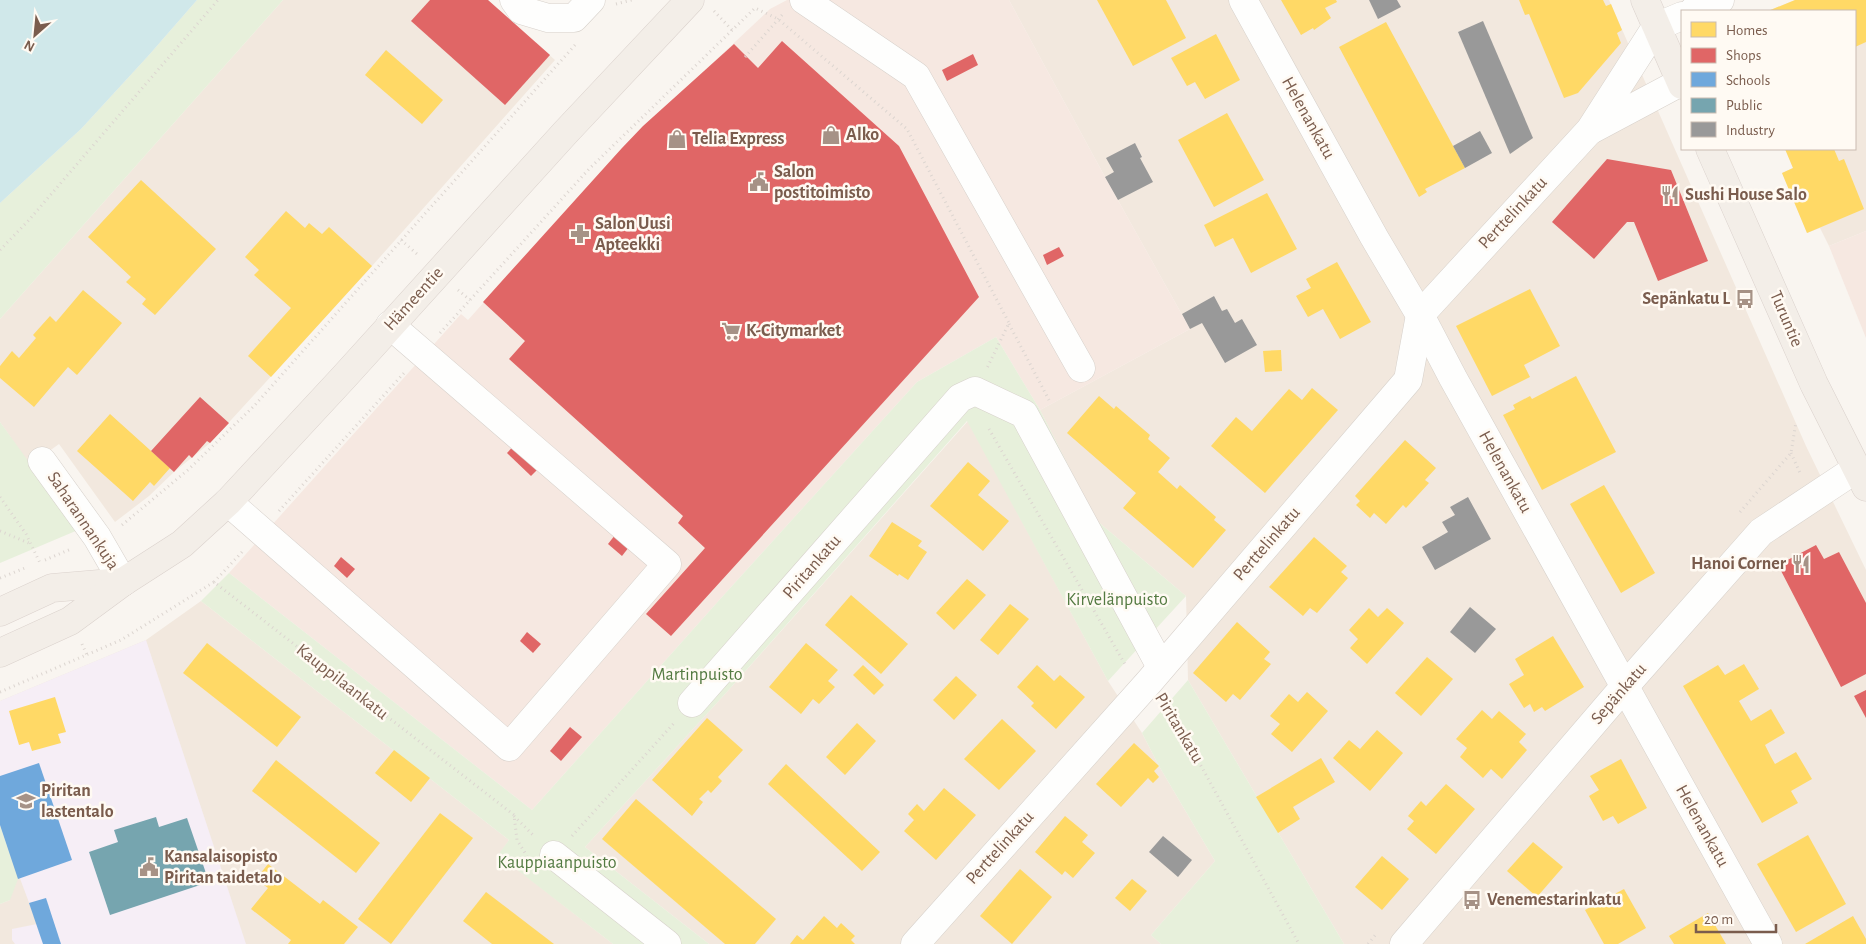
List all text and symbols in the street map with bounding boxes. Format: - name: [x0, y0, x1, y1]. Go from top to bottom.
- north arrow: [10, 10, 60, 60]
- legend: [1681, 10, 1856, 150]
- text: Homes: [1726, 23, 1768, 38]
- text: N: [22, 37, 37, 54]
- text: Shops: [1726, 48, 1761, 63]
- text: Schools: [1726, 73, 1770, 88]
- street label: Helenankatu: [1278, 74, 1338, 162]
- text: Public: [1726, 98, 1762, 113]
- text: Industry: [1726, 123, 1775, 138]
- shop icon: Alko: [820, 124, 842, 146]
- place label: Alko: [846, 126, 879, 144]
- shop icon: Telia Express: [666, 128, 688, 150]
- place label: Telia Express: [692, 130, 784, 148]
- place label: Salon postitoimisto: [774, 163, 871, 202]
- public building icon: Salon postitoimisto: [748, 171, 770, 193]
- street label: Perttelinkatu: [1475, 173, 1551, 253]
- restaurant icon: Sushi House Salo: [1659, 184, 1681, 206]
- place label: Sushi House Salo: [1685, 186, 1807, 204]
- place label: Salon Uusi Apteekki: [595, 215, 671, 254]
- pharmacy icon: Salon Uusi Apteekki: [569, 223, 591, 245]
- street label: Hämeentie: [381, 264, 447, 334]
- bus stop icon: Sepänkatu L: [1734, 288, 1756, 310]
- street label: Turuntie: [1766, 288, 1806, 350]
- place label: Sepänkatu L: [1642, 290, 1730, 308]
- supermarket icon: K-Citymarket: [720, 320, 742, 342]
- place label: K-Citymarket: [746, 322, 841, 340]
- street label: Helenankatu: [1475, 428, 1535, 516]
- street label: Saharannankuja: [44, 469, 122, 573]
- street label: Perttelinkatu: [1230, 504, 1304, 584]
- street label: Piritankatu: [780, 532, 844, 602]
- restaurant icon: Hanoi Corner: [1790, 553, 1812, 575]
- place label: Hanoi Corner: [1691, 555, 1787, 573]
- park label: Kirvelänpuisto: [1066, 591, 1168, 609]
- street label: Kauppilaankatu: [293, 641, 391, 723]
- street label: Sepänkatu: [1588, 660, 1650, 728]
- park label: Martinpuisto: [651, 666, 743, 684]
- street label: Piritankatu: [1151, 690, 1207, 766]
- place label: Piritan lastentalo: [41, 782, 114, 821]
- street label: Helenankatu: [1672, 782, 1732, 870]
- school or university icon: Piritan lastentalo: [15, 790, 37, 812]
- street label: Perttelinkatu: [963, 808, 1037, 888]
- place label: Kansalaisopisto Piritan taidetalo: [164, 848, 282, 887]
- park label: Kauppiaanpuisto: [497, 854, 617, 872]
- public building icon: Kansalaisopisto Piritan taidetalo: [138, 856, 160, 878]
- bus stop icon: Venemestarinkatu: [1461, 889, 1483, 911]
- place label: Venemestarinkatu: [1487, 891, 1622, 909]
- scale bar: [1696, 902, 1776, 934]
- text: 20 m: [1704, 912, 1733, 927]

